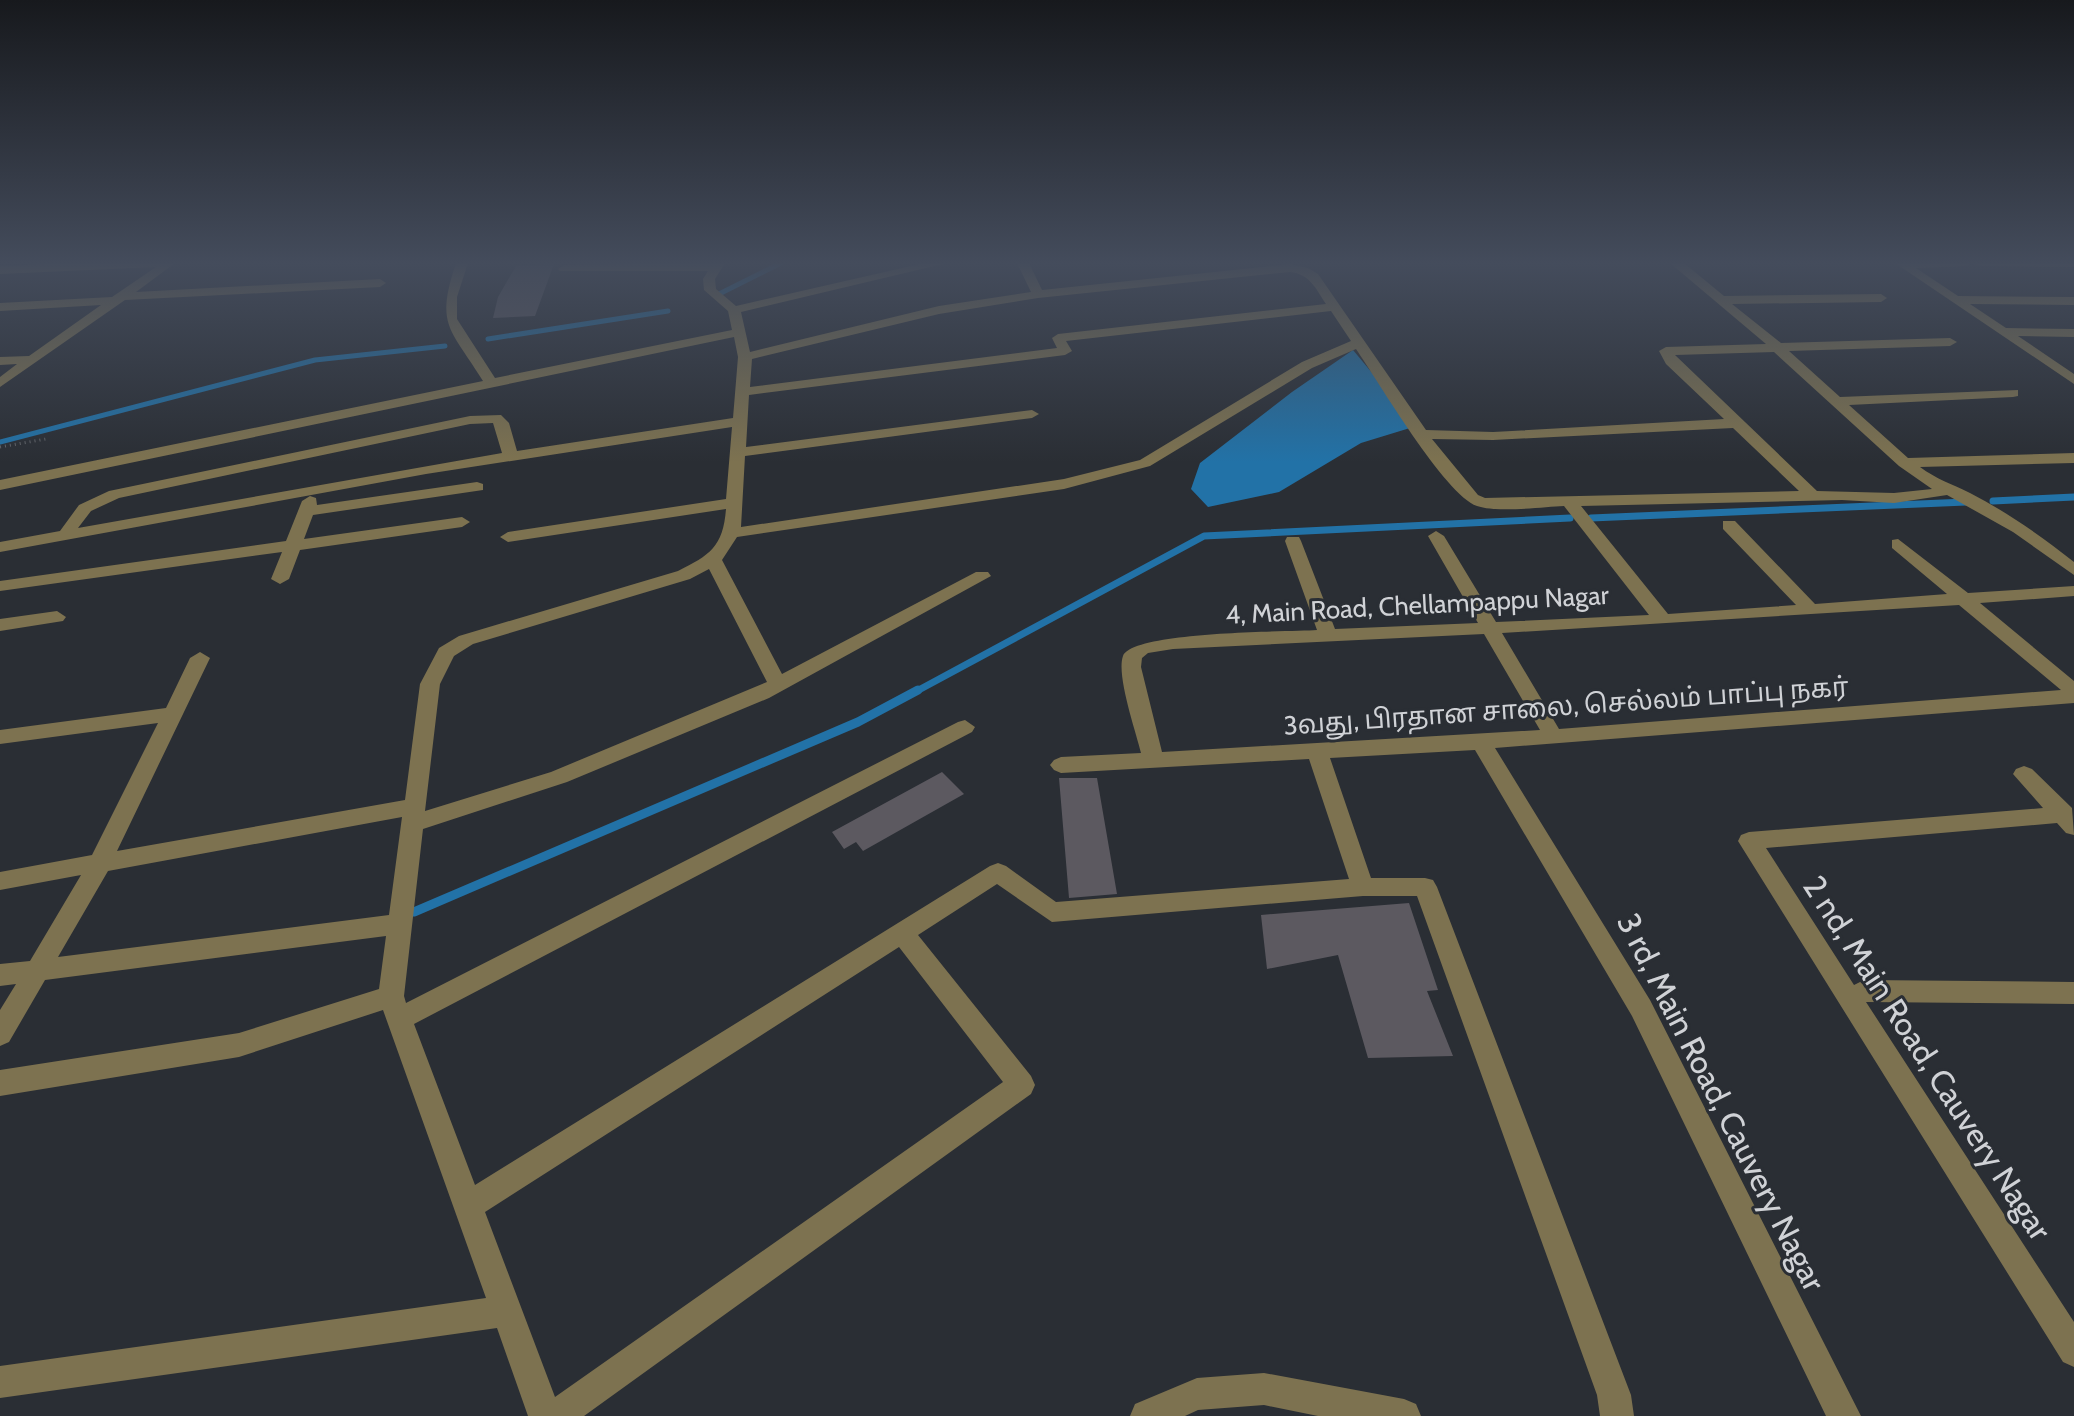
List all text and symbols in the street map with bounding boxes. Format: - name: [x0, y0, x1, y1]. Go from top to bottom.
- street label: 4, Main Road, Chellampappu Nagar: [1225, 579, 1610, 631]
- street label: 3வது, பிரதான சாலை, செல்லம் பாப்பு நகர்: [1282, 670, 1850, 744]
- street label: 2 nd, Main Road, Cauvery Nagar: [1795, 868, 2060, 1248]
- street label: 3 rd, Main Road, Cauvery Nagar: [1609, 906, 1834, 1298]

